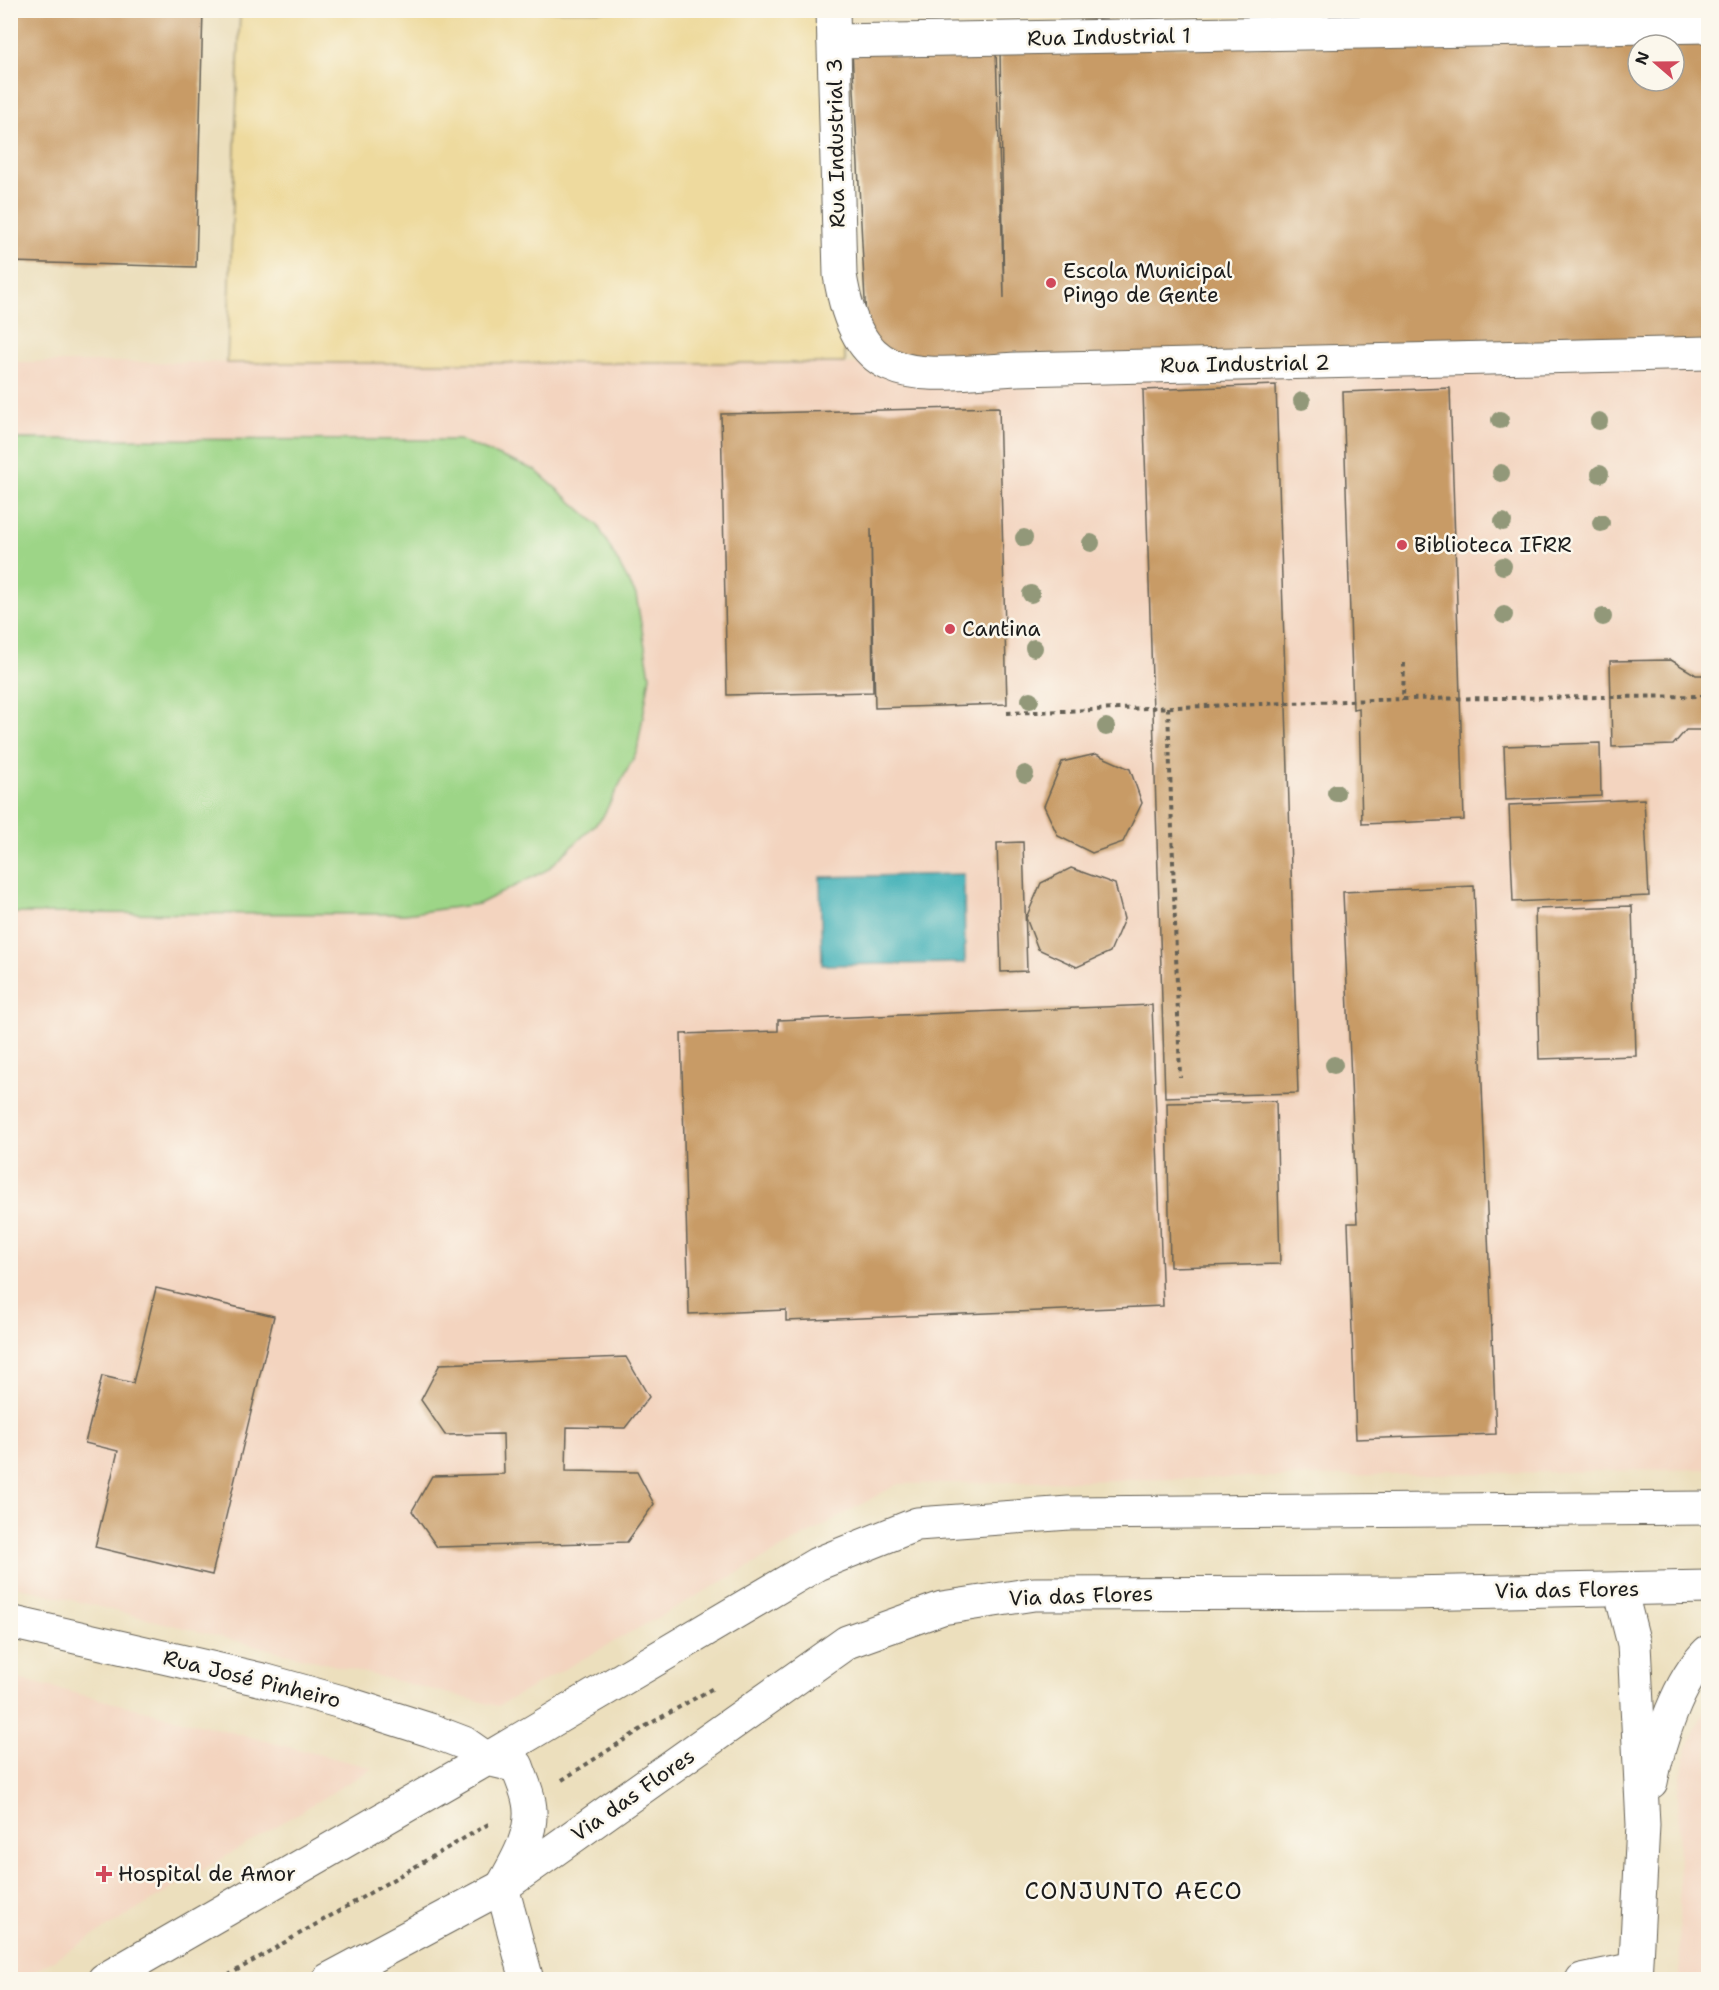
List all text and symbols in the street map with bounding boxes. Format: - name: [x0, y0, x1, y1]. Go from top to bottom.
- street label: Rua Industrial 1: [1027, 22, 1191, 52]
- north arrow: [1626, 33, 1686, 93]
- text: N: [1630, 48, 1654, 68]
- street label: Rua Industrial 3: [821, 58, 851, 228]
- place label: Escola Municipal Pingo de Gente: [1063, 257, 1233, 309]
- marker: Escola Municipal Pingo de Gente: [1044, 276, 1058, 290]
- street label: Rua Industrial 2: [1160, 349, 1330, 379]
- place label: Biblioteca IFRR: [1414, 531, 1572, 559]
- marker: Biblioteca IFRR: [1395, 538, 1409, 552]
- place label: Cantina: [962, 615, 1041, 643]
- marker: Cantina: [943, 622, 957, 636]
- street label: Via das Flores: [1494, 1575, 1640, 1605]
- street label: Via das Flores: [1008, 1579, 1154, 1613]
- street label: Rua José Pinheiro: [160, 1643, 344, 1715]
- street label: Via das Flores: [566, 1742, 700, 1848]
- place label: Hospital de Amor: [118, 1860, 296, 1888]
- marker: Hospital de Amor: [95, 1865, 113, 1883]
- district label: CONJUNTO AECO: [1025, 1875, 1243, 1907]

